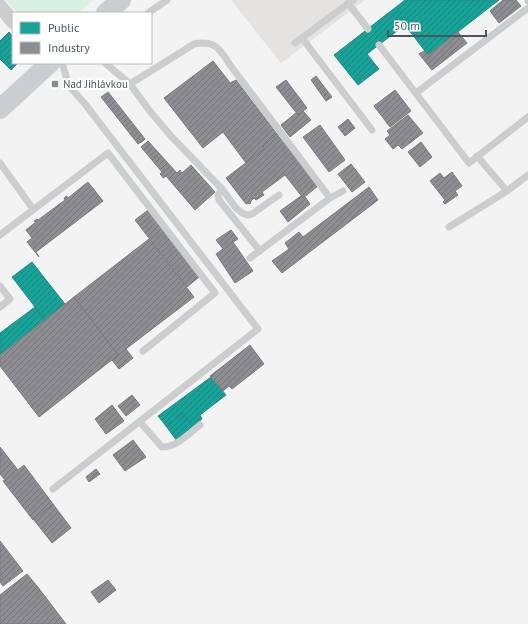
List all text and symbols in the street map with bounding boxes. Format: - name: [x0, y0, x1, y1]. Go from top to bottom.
- legend: [12, 12, 152, 64]
- scale bar: [388, 12, 486, 38]
- text: 50 m: [394, 18, 420, 33]
- text: Public: [48, 20, 80, 35]
- text: Industry: [48, 40, 90, 55]
- place label: Nad Jihlávkou: [63, 77, 128, 91]
- marker: Nad Jihlávkou: [50, 79, 60, 89]

